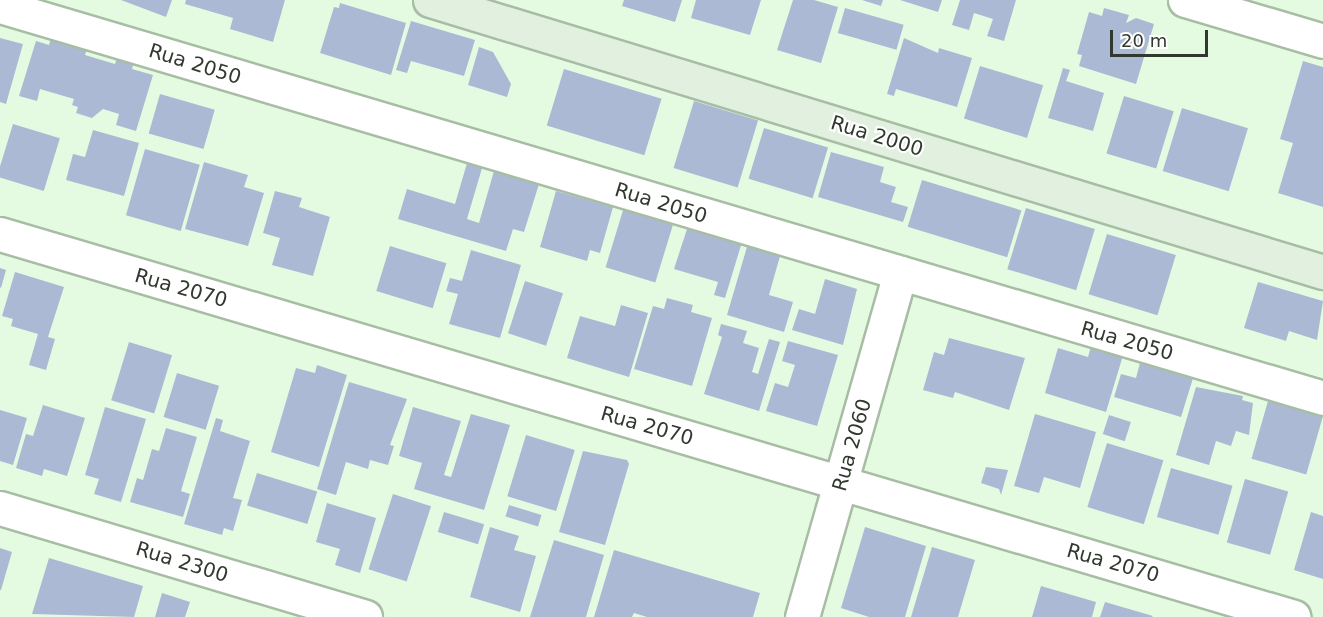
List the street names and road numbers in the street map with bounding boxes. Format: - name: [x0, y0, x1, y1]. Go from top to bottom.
- street label: Rua 2050: [146, 39, 244, 89]
- street label: Rua 2000: [828, 111, 926, 161]
- street label: Rua 2050: [612, 178, 710, 228]
- street label: Rua 2070: [132, 263, 230, 313]
- street label: Rua 2050: [1078, 316, 1176, 366]
- street label: Rua 2060: [827, 396, 877, 494]
- street label: Rua 2070: [598, 401, 696, 451]
- street label: Rua 2300: [133, 537, 231, 587]
- street label: Rua 2070: [1064, 538, 1162, 588]

